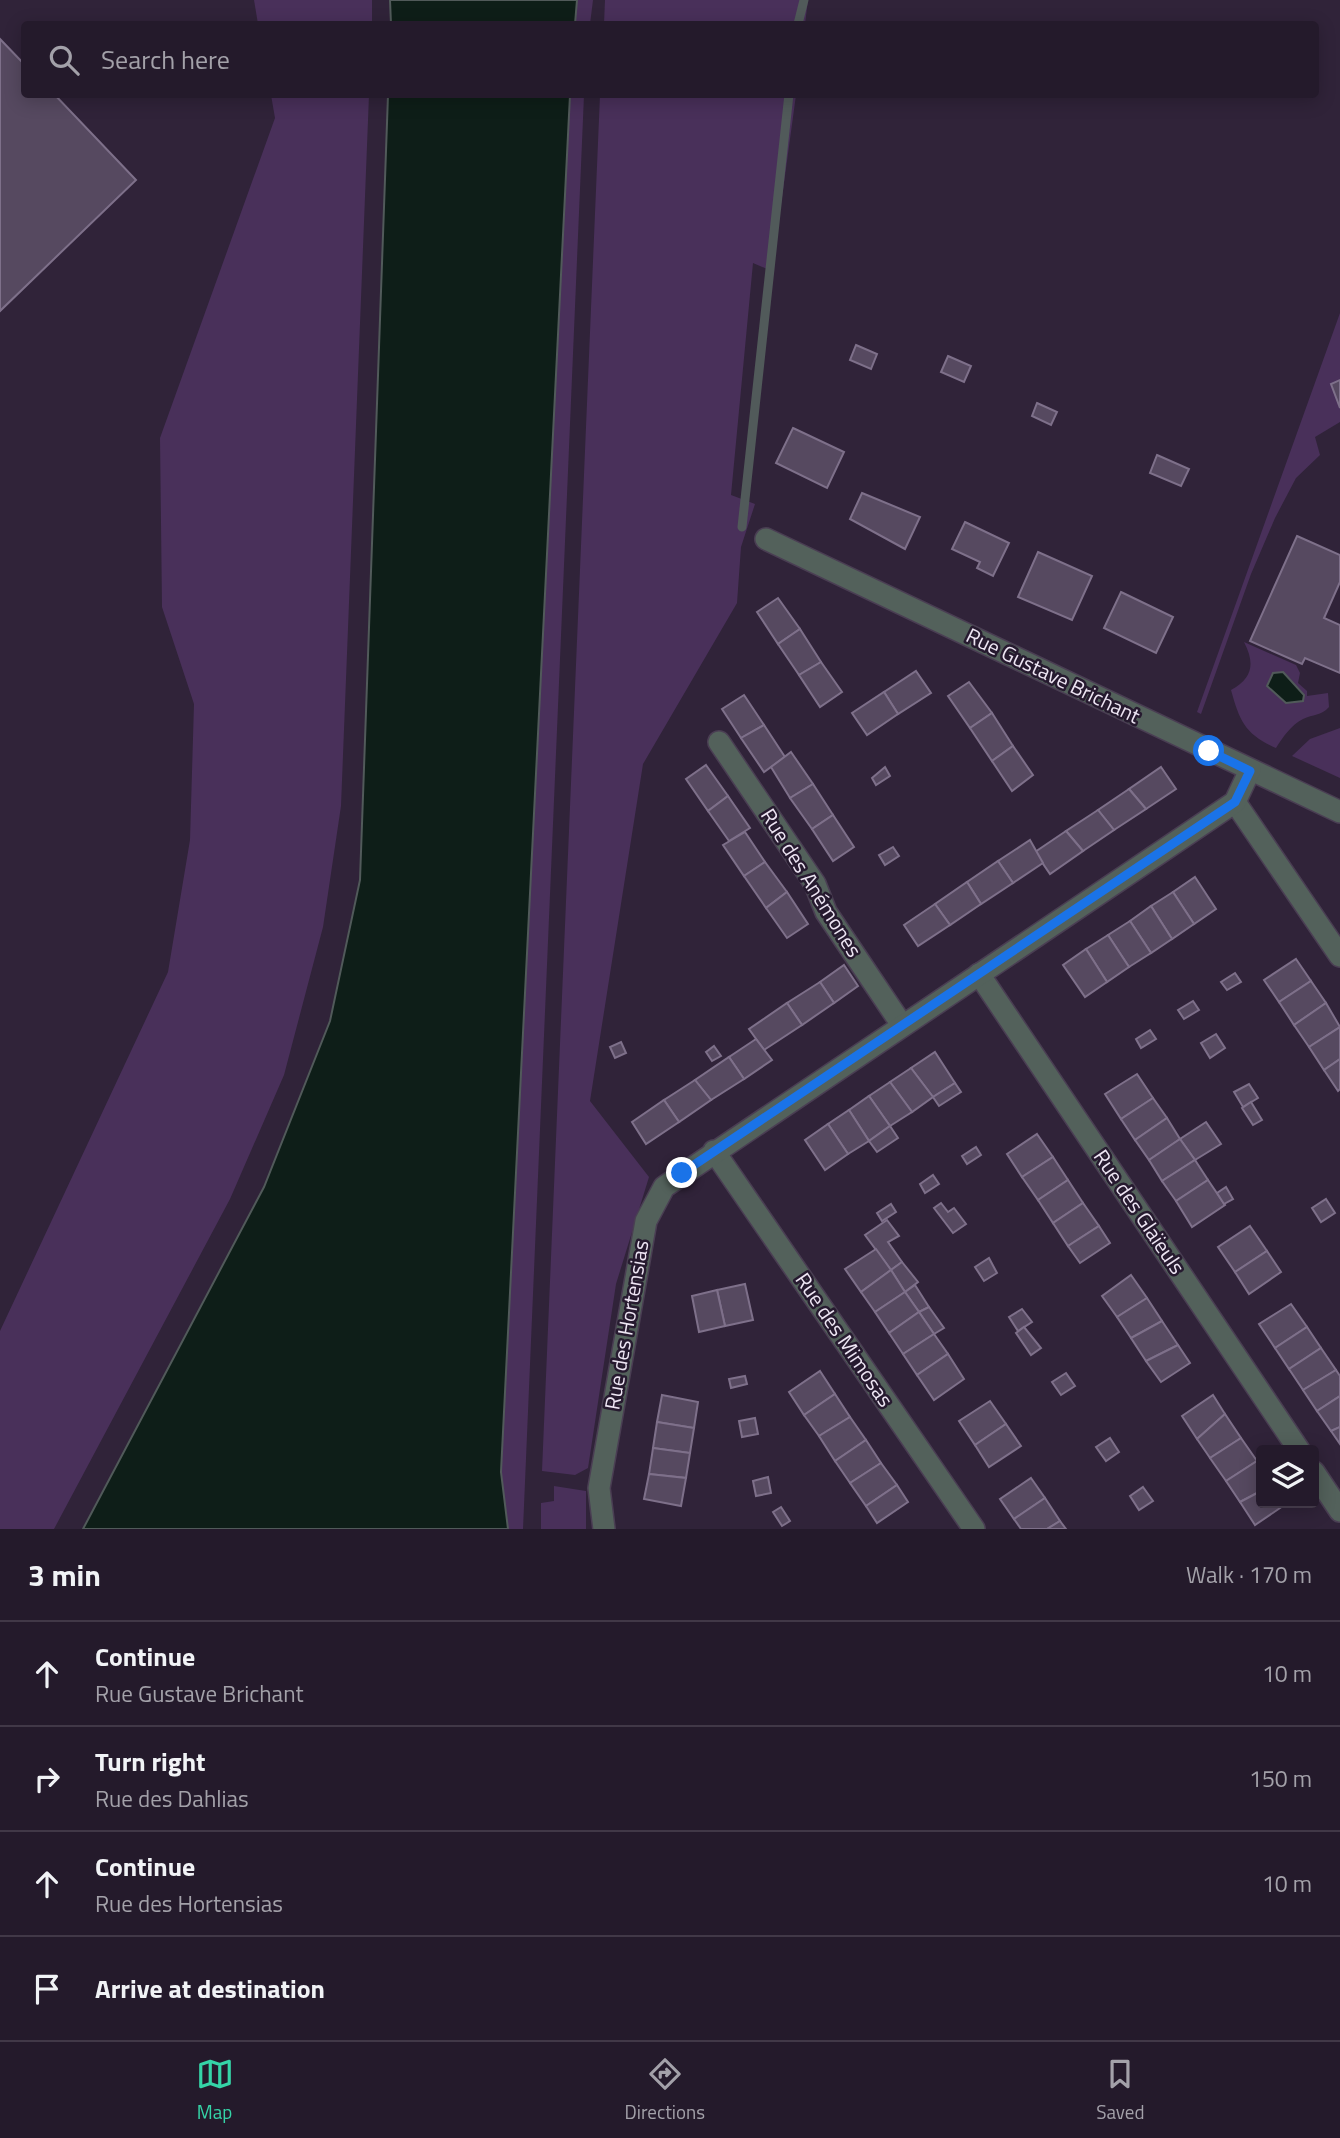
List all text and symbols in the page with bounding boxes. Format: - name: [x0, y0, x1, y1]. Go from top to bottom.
- search box: [21, 21, 1319, 98]
- text: Search here: [101, 40, 230, 79]
- icon: search: [45, 41, 83, 79]
- street label: Rue Gustave Brichant: [961, 619, 1147, 731]
- route start: [1193, 735, 1224, 766]
- street label: Rue des Anémones: [753, 802, 870, 963]
- street label: Rue des Glaïeuls: [1086, 1143, 1194, 1280]
- route end: [666, 1157, 697, 1188]
- street label: Rue des Hortensias: [595, 1238, 657, 1412]
- street label: Rue des Mimosas: [788, 1266, 902, 1413]
- map controls: [1256, 1445, 1319, 1508]
- button: layers: [1256, 1445, 1319, 1508]
- text: 3 min: [28, 1552, 101, 1598]
- text: Walk · 170 m: [1186, 1557, 1312, 1592]
- text: Continue: [95, 1637, 195, 1676]
- icon: ahead: [28, 1655, 66, 1693]
- text: 10 m: [1262, 1656, 1312, 1691]
- text: Rue Gustave Brichant: [95, 1676, 304, 1711]
- text: Turn right: [95, 1742, 206, 1781]
- icon: right: [28, 1760, 66, 1798]
- text: 150 m: [1249, 1761, 1312, 1796]
- text: Rue des Dahlias: [95, 1781, 249, 1816]
- text: Continue: [95, 1847, 195, 1886]
- icon: ahead: [28, 1865, 66, 1903]
- text: 10 m: [1262, 1866, 1312, 1901]
- text: Rue des Hortensias: [95, 1886, 283, 1921]
- text: Arrive at destination: [95, 1969, 325, 2008]
- icon: arrive: [28, 1970, 66, 2008]
- tab: Map: [196, 2055, 234, 2126]
- tab: Directions: [625, 2055, 705, 2126]
- tab: Saved: [1096, 2055, 1144, 2126]

